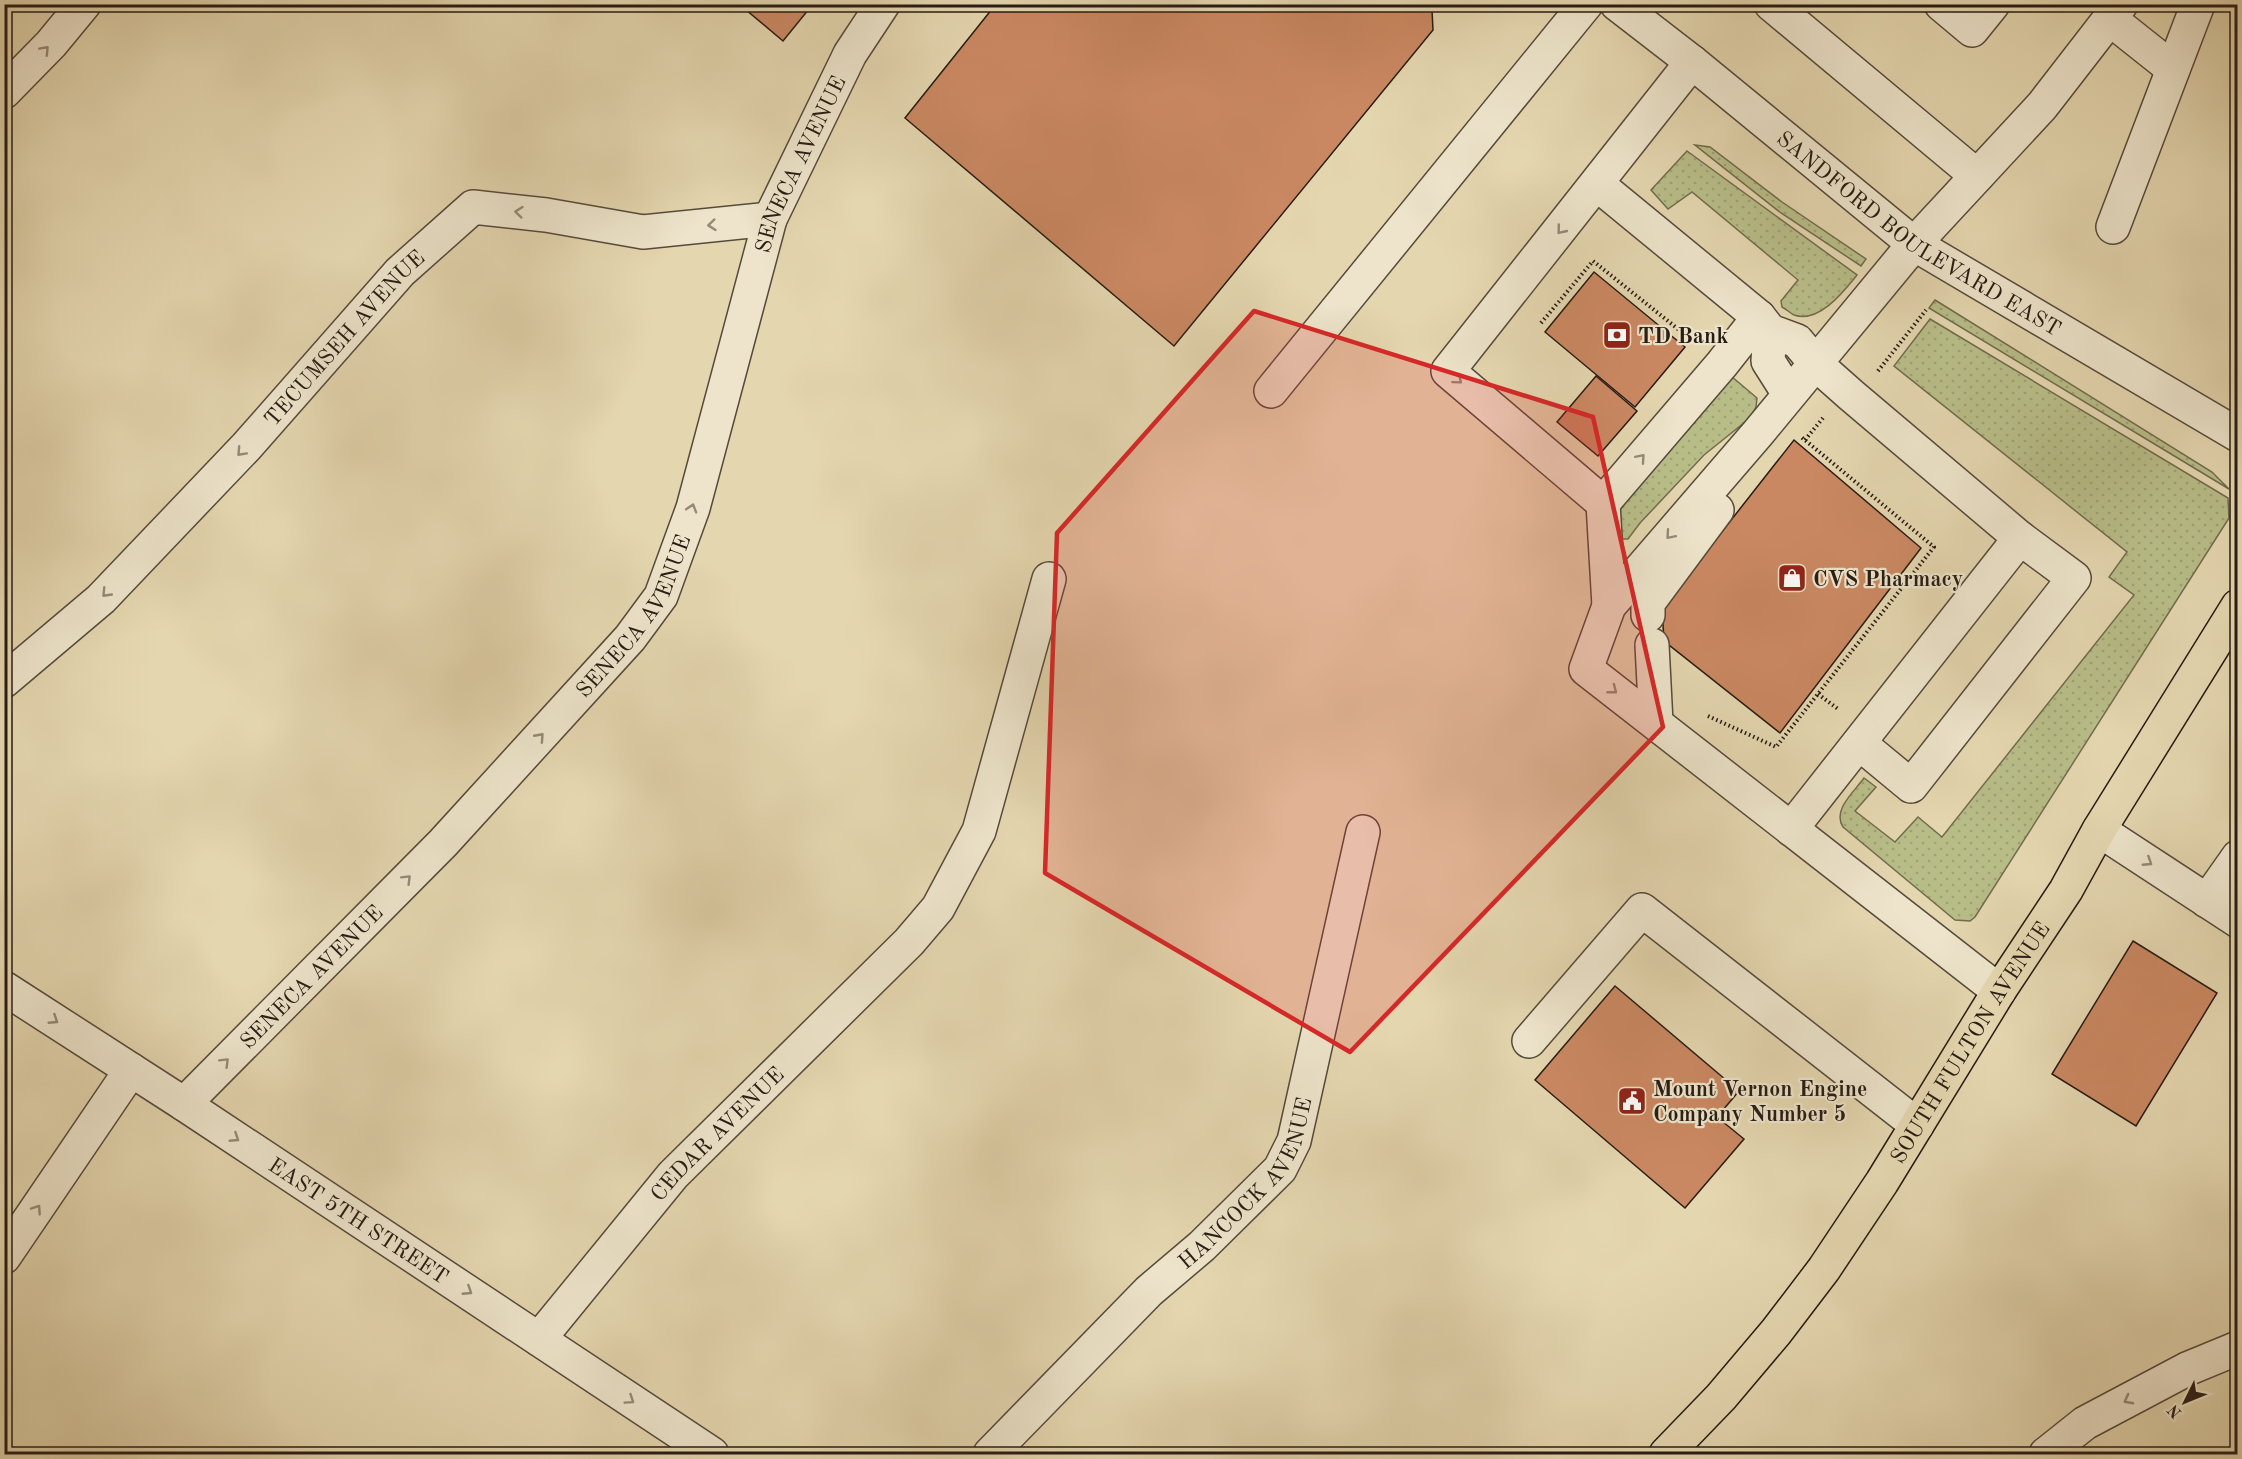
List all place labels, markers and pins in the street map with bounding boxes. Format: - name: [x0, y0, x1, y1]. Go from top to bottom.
- bank icon: TD Bank: [1601, 319, 1633, 351]
- place label: TD Bank: [1638, 326, 1729, 348]
- shop icon: CVS Pharmacy: [1776, 562, 1808, 594]
- place label: CVS Pharmacy: [1813, 569, 1963, 591]
- place label: Mount Vernon Engine Company Number 5: [1653, 1079, 1867, 1126]
- public building icon: Mount Vernon Engine Company Number 5: [1616, 1085, 1648, 1117]

